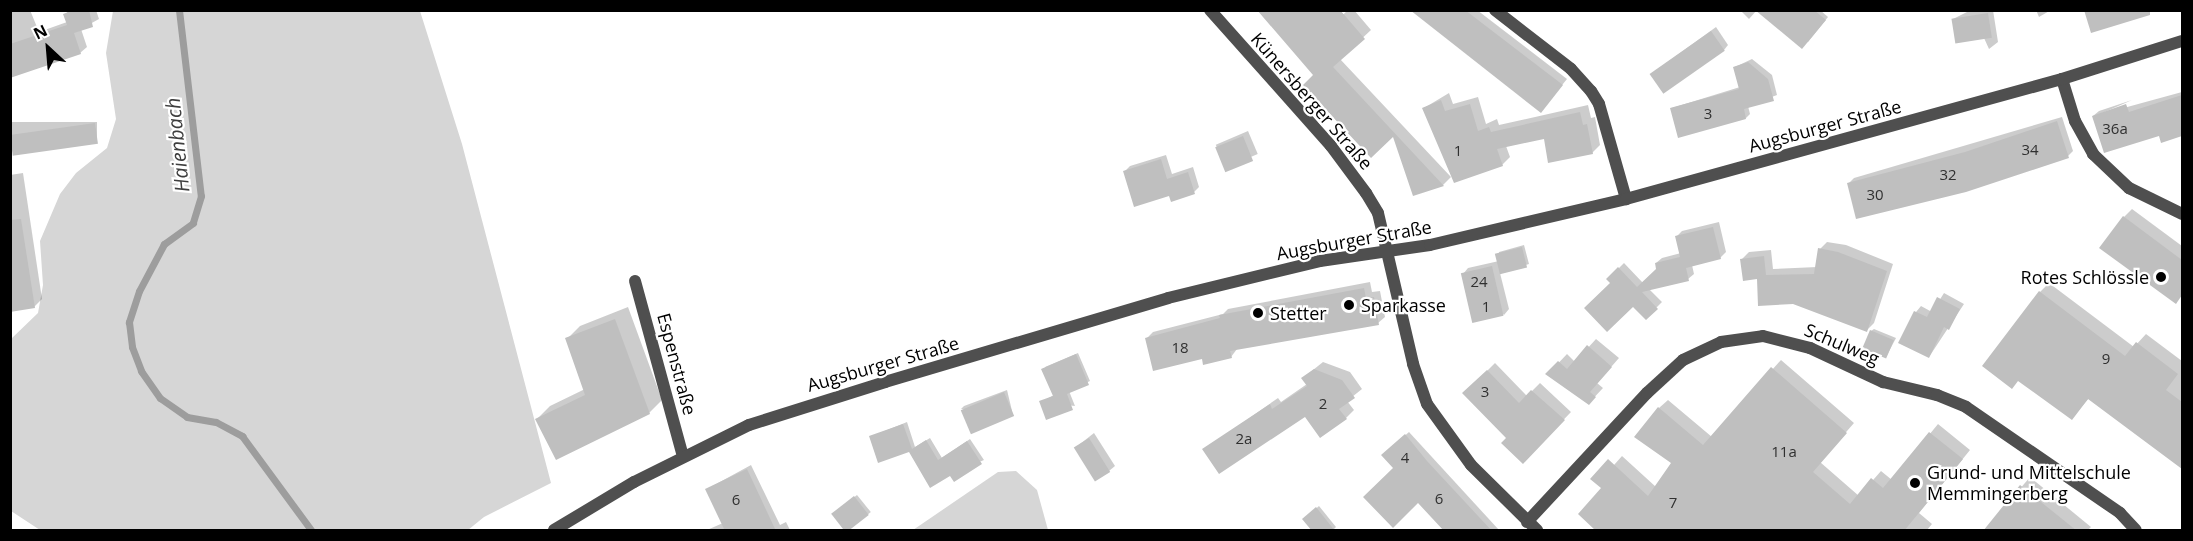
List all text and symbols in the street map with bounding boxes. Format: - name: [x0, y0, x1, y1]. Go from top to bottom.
- north arrow: [18, 18, 78, 78]
- text: N: [29, 19, 51, 45]
- street label: Künersberger Straße: [1247, 28, 1377, 174]
- street label: Augsburger Straße: [1746, 95, 1904, 157]
- water label: Haienbach: [160, 97, 194, 193]
- house number: 3: [1704, 105, 1712, 123]
- house number: 36a: [2102, 120, 2128, 138]
- house number: 34: [2021, 141, 2039, 159]
- house number: 1: [1454, 142, 1462, 160]
- house number: 32: [1939, 166, 1957, 184]
- house number: 30: [1866, 186, 1884, 204]
- street label: Augsburger Straße: [1275, 216, 1433, 264]
- place label: Rotes Schlössle: [2021, 266, 2149, 288]
- marker: Rotes Schlössle: [2154, 270, 2168, 284]
- house number: 24: [1470, 273, 1488, 291]
- place label: Sparkasse: [1361, 294, 1446, 316]
- marker: Sparkasse: [1342, 298, 1356, 312]
- house number: 1: [1482, 298, 1490, 316]
- place label: Stetter: [1270, 302, 1327, 324]
- marker: Stetter: [1251, 306, 1265, 320]
- street label: Espenstraße: [653, 311, 701, 417]
- street label: Schulweg: [1801, 319, 1883, 369]
- street label: Augsburger Straße: [805, 332, 961, 396]
- house number: 18: [1171, 339, 1189, 357]
- house number: 9: [2102, 350, 2110, 368]
- house number: 3: [1481, 383, 1489, 401]
- house number: 2: [1319, 395, 1327, 413]
- house number: 2a: [1236, 430, 1252, 448]
- house number: 11a: [1771, 443, 1797, 461]
- house number: 4: [1401, 449, 1409, 467]
- place label: Grund- und Mittelschule Memmingerberg: [1927, 462, 2131, 504]
- marker: Grund- und Mittelschule Memmingerberg: [1908, 476, 1922, 490]
- house number: 6: [1435, 490, 1443, 508]
- house number: 6: [732, 491, 740, 509]
- house number: 7: [1669, 494, 1677, 512]

